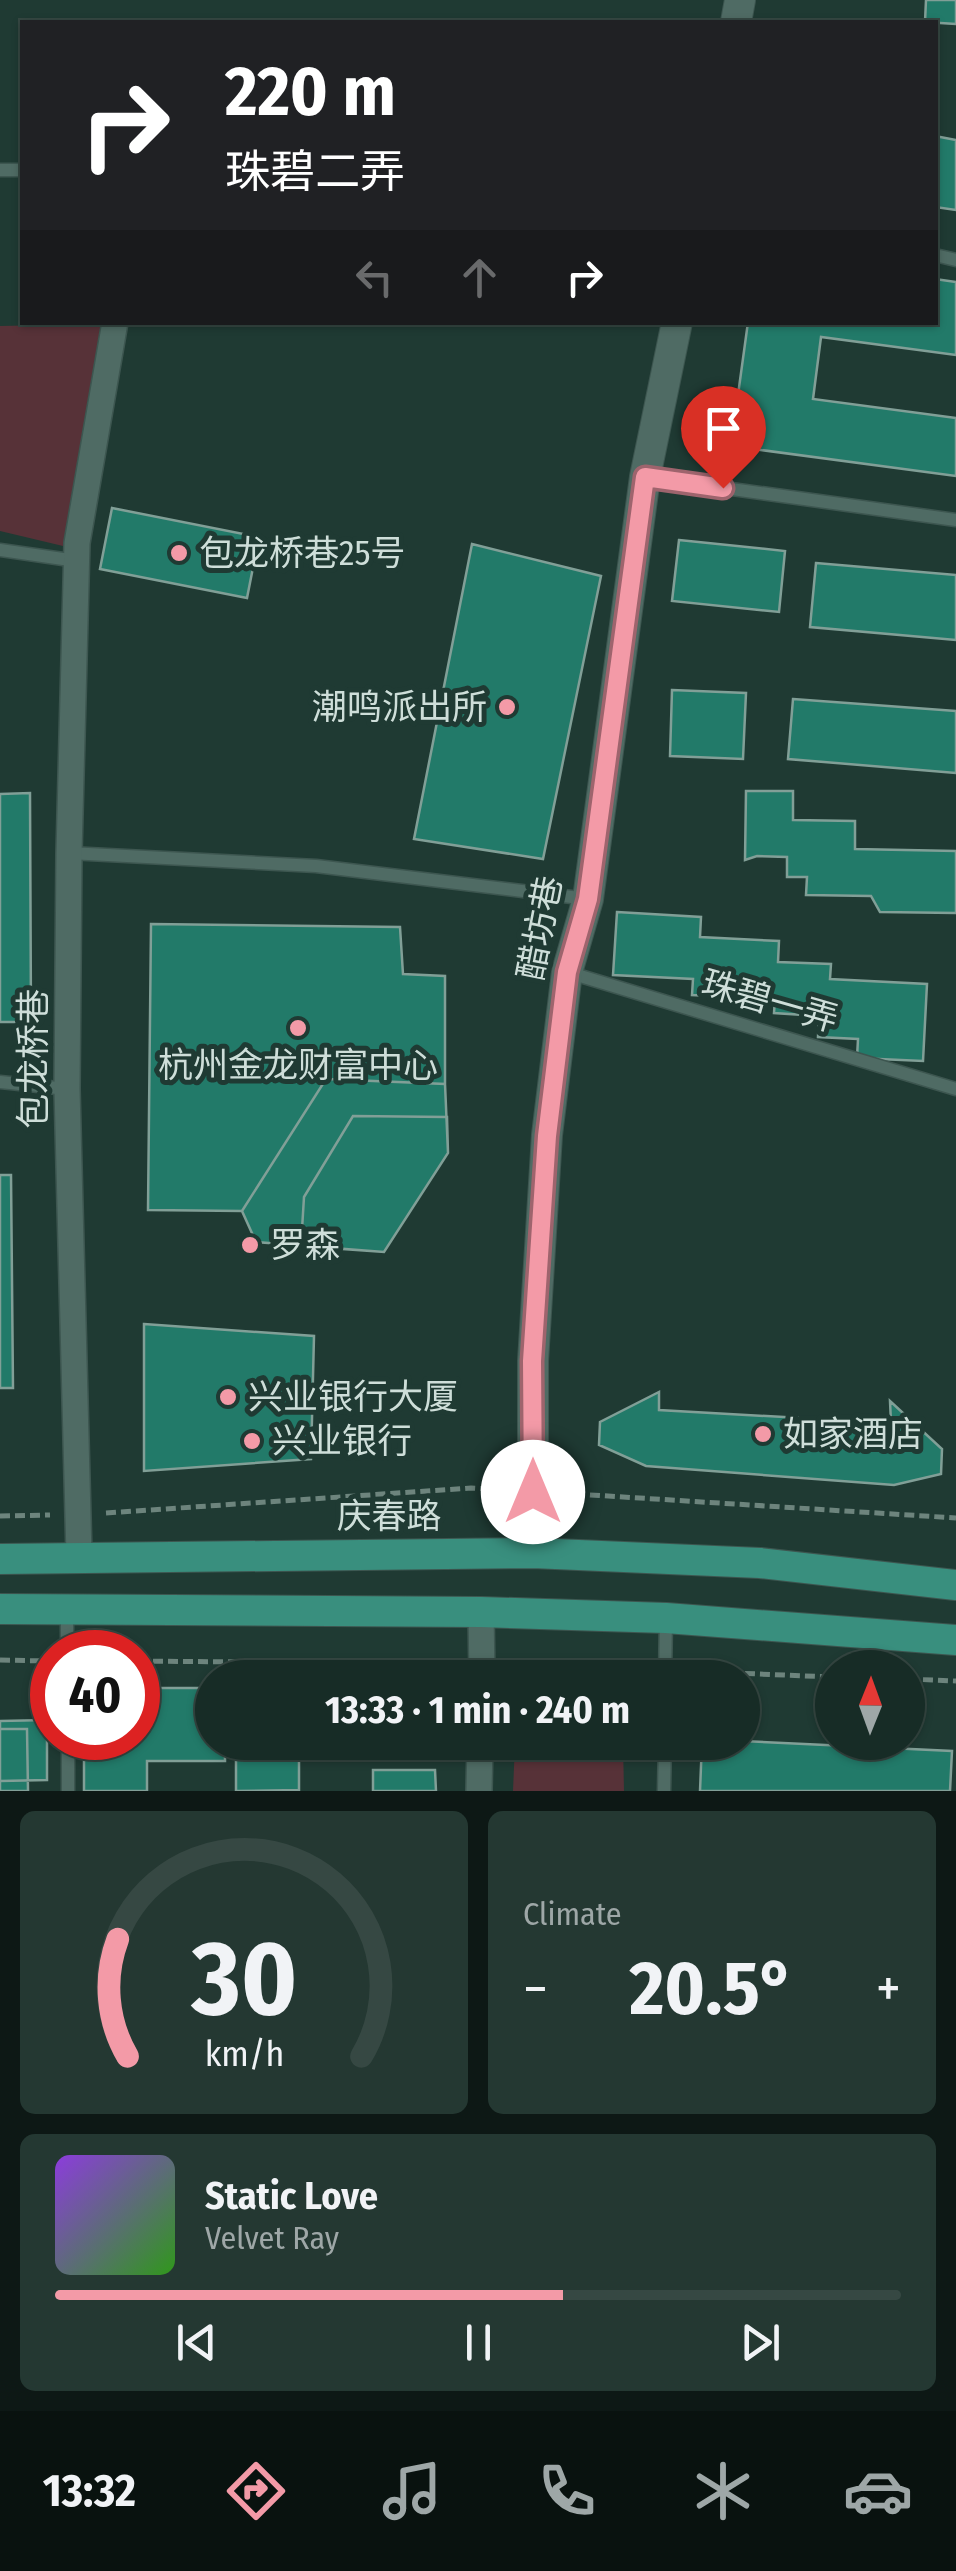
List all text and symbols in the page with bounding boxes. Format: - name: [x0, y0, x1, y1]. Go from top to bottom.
- text: 220 m: [225, 50, 396, 134]
- icon: right: [60, 60, 190, 190]
- text: 珠碧二弄: [225, 145, 405, 199]
- icon: left: [347, 250, 402, 305]
- icon: ahead: [452, 250, 507, 305]
- icon: right: [557, 250, 612, 305]
- pin: [681, 386, 766, 489]
- icon: arrive: [696, 401, 751, 456]
- place label: 包龙桥巷25号: [199, 532, 406, 574]
- marker: 包龙桥巷25号: [168, 542, 190, 564]
- place label: 潮鸣派出所: [312, 686, 487, 728]
- marker: 潮鸣派出所: [496, 696, 518, 718]
- street label: 醋坊巷: [509, 872, 571, 984]
- street label: 珠碧一弄: [697, 962, 843, 1040]
- street label: 包龙桥巷: [12, 989, 54, 1129]
- marker: 杭州金龙财富中心: [287, 1017, 309, 1039]
- place label: 杭州金龙财富中心: [158, 1044, 438, 1086]
- place label: 罗森: [270, 1224, 340, 1266]
- marker: 罗森: [239, 1234, 261, 1256]
- place label: 兴业银行大厦: [248, 1376, 458, 1418]
- marker: 兴业银行大厦: [217, 1386, 239, 1408]
- place label: 如家酒店: [783, 1413, 923, 1455]
- place label: 兴业银行: [272, 1420, 412, 1462]
- marker: 如家酒店: [752, 1423, 774, 1445]
- marker: 兴业银行: [241, 1430, 263, 1452]
- position arrow: [481, 1440, 585, 1544]
- street label: 庆春路: [336, 1495, 442, 1537]
- speed limit sign: 40: [30, 1630, 160, 1760]
- north arrow: [815, 1650, 925, 1760]
- map controls: [815, 1650, 925, 1760]
- text: 13:33 · 1 min · 240 m: [325, 1687, 630, 1733]
- text: Climate: [523, 1895, 622, 1933]
- text: 30: [190, 1917, 297, 2042]
- text: 20.5°: [630, 1944, 794, 2034]
- text: −: [523, 1956, 548, 2022]
- text: +: [876, 1956, 901, 2022]
- text: km/h: [204, 2033, 284, 2075]
- text: Static Love: [205, 2173, 378, 2219]
- text: Velvet Ray: [205, 2219, 339, 2257]
- icon: previous: [169, 2315, 224, 2370]
- icon: pause: [451, 2315, 506, 2370]
- icon: next: [733, 2315, 788, 2370]
- icon: directions: [221, 2456, 291, 2526]
- icon: music: [377, 2456, 447, 2526]
- icon: phone: [532, 2456, 602, 2526]
- icon: climate: [688, 2456, 758, 2526]
- icon: car: [843, 2456, 913, 2526]
- text: 13:32: [43, 2464, 136, 2518]

